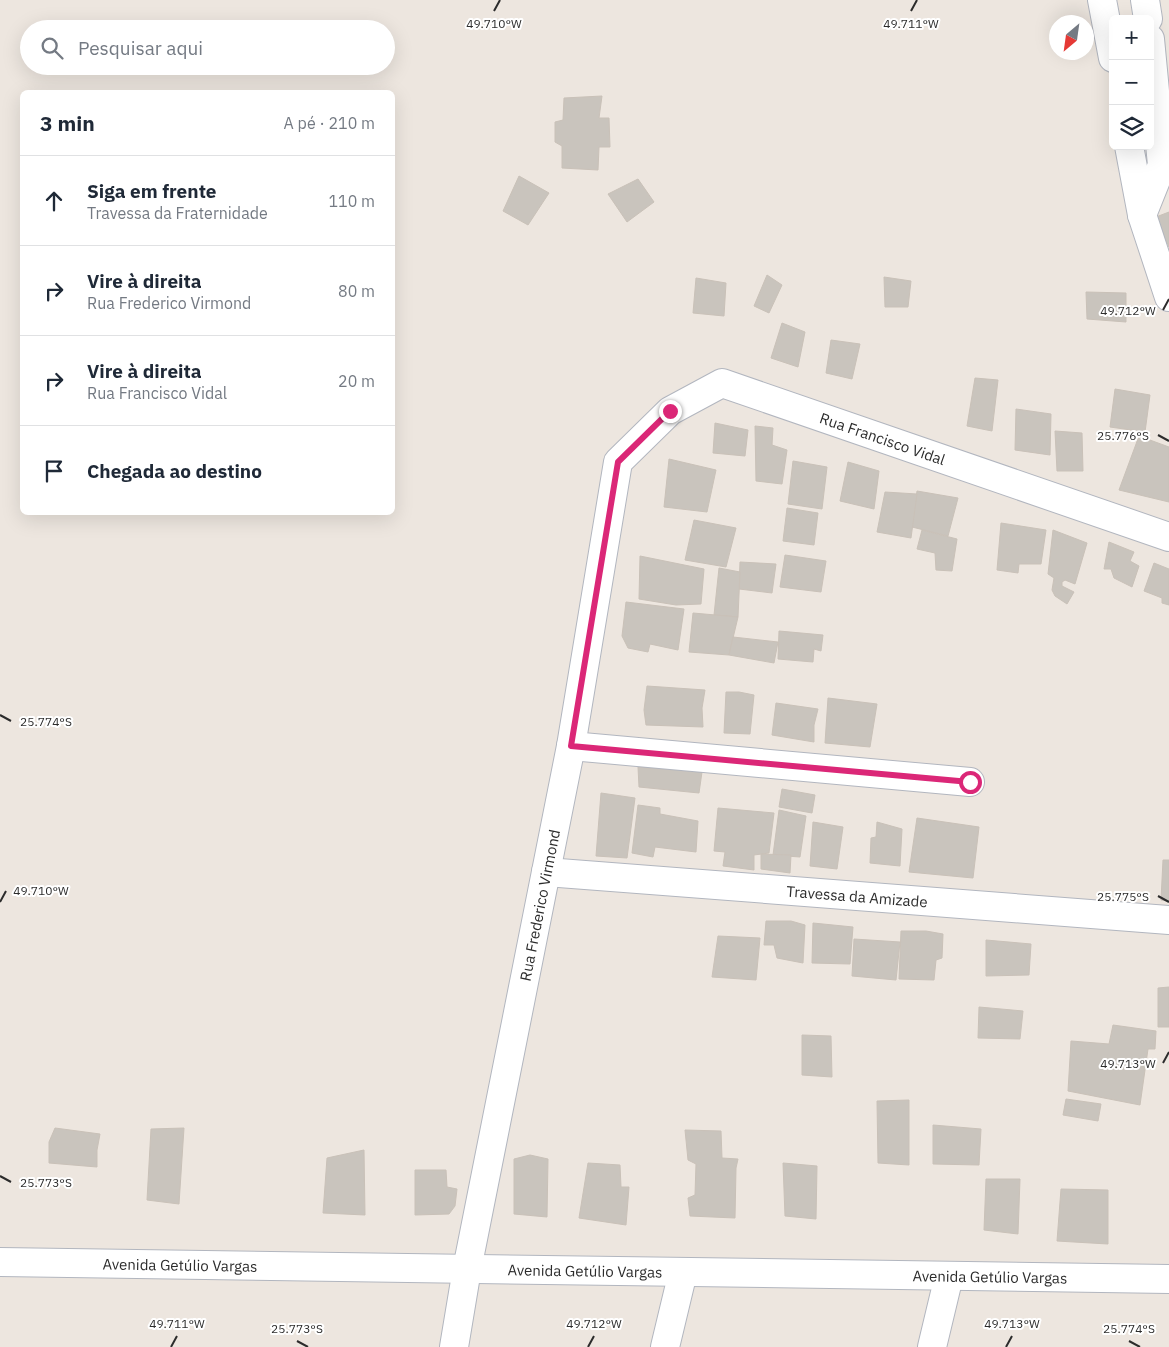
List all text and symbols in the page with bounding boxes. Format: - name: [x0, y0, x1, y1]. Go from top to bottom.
- north arrow: [1049, 15, 1094, 60]
- map controls: [1109, 15, 1154, 150]
- button: +: [1109, 15, 1154, 60]
- text: 49.710°W: [466, 16, 522, 31]
- text: 49.711°W: [883, 16, 939, 31]
- search box: [20, 20, 395, 75]
- icon: search: [38, 34, 66, 62]
- text: Pesquisar aqui: [78, 36, 203, 60]
- button: −: [1109, 60, 1154, 105]
- button: layers: [1109, 105, 1154, 150]
- text: 3 min: [40, 109, 95, 137]
- text: A pé · 210 m: [284, 113, 375, 133]
- text: Siga em frente: [87, 179, 217, 203]
- icon: ahead: [40, 187, 68, 215]
- text: 110 m: [328, 191, 375, 211]
- text: Travessa da Fraternidade: [87, 203, 268, 223]
- text: Vire à direita: [87, 269, 202, 293]
- icon: right: [40, 277, 68, 305]
- text: 80 m: [338, 281, 375, 301]
- text: Rua Frederico Virmond: [87, 293, 251, 313]
- text: 49.712°W: [1100, 303, 1156, 318]
- text: Vire à direita: [87, 359, 202, 383]
- icon: right: [40, 367, 68, 395]
- text: 20 m: [338, 371, 375, 391]
- text: Rua Francisco Vidal: [87, 383, 227, 403]
- route end: [659, 400, 682, 423]
- street label: Rua Francisco Vidal: [817, 408, 948, 469]
- text: 25.776°S: [1097, 428, 1149, 443]
- icon: arrive: [40, 457, 68, 485]
- text: Chegada ao destino: [87, 459, 262, 483]
- text: 25.774°S: [20, 714, 72, 729]
- route start: [959, 771, 982, 794]
- street label: Rua Frederico Virmond: [515, 828, 564, 983]
- street label: Travessa da Amizade: [786, 881, 928, 911]
- text: 49.710°W: [13, 883, 69, 898]
- text: 25.775°S: [1097, 889, 1149, 904]
- text: 49.713°W: [1100, 1056, 1156, 1071]
- text: 25.773°S: [20, 1175, 72, 1190]
- street label: Avenida Getúlio Vargas: [102, 1254, 258, 1275]
- street label: Avenida Getúlio Vargas: [507, 1260, 662, 1281]
- street label: Avenida Getúlio Vargas: [912, 1266, 1067, 1287]
- text: 49.711°W: [149, 1316, 205, 1331]
- text: 49.712°W: [566, 1316, 622, 1331]
- text: 49.713°W: [984, 1316, 1040, 1331]
- text: 25.773°S: [271, 1321, 323, 1336]
- text: 25.774°S: [1103, 1321, 1155, 1336]

